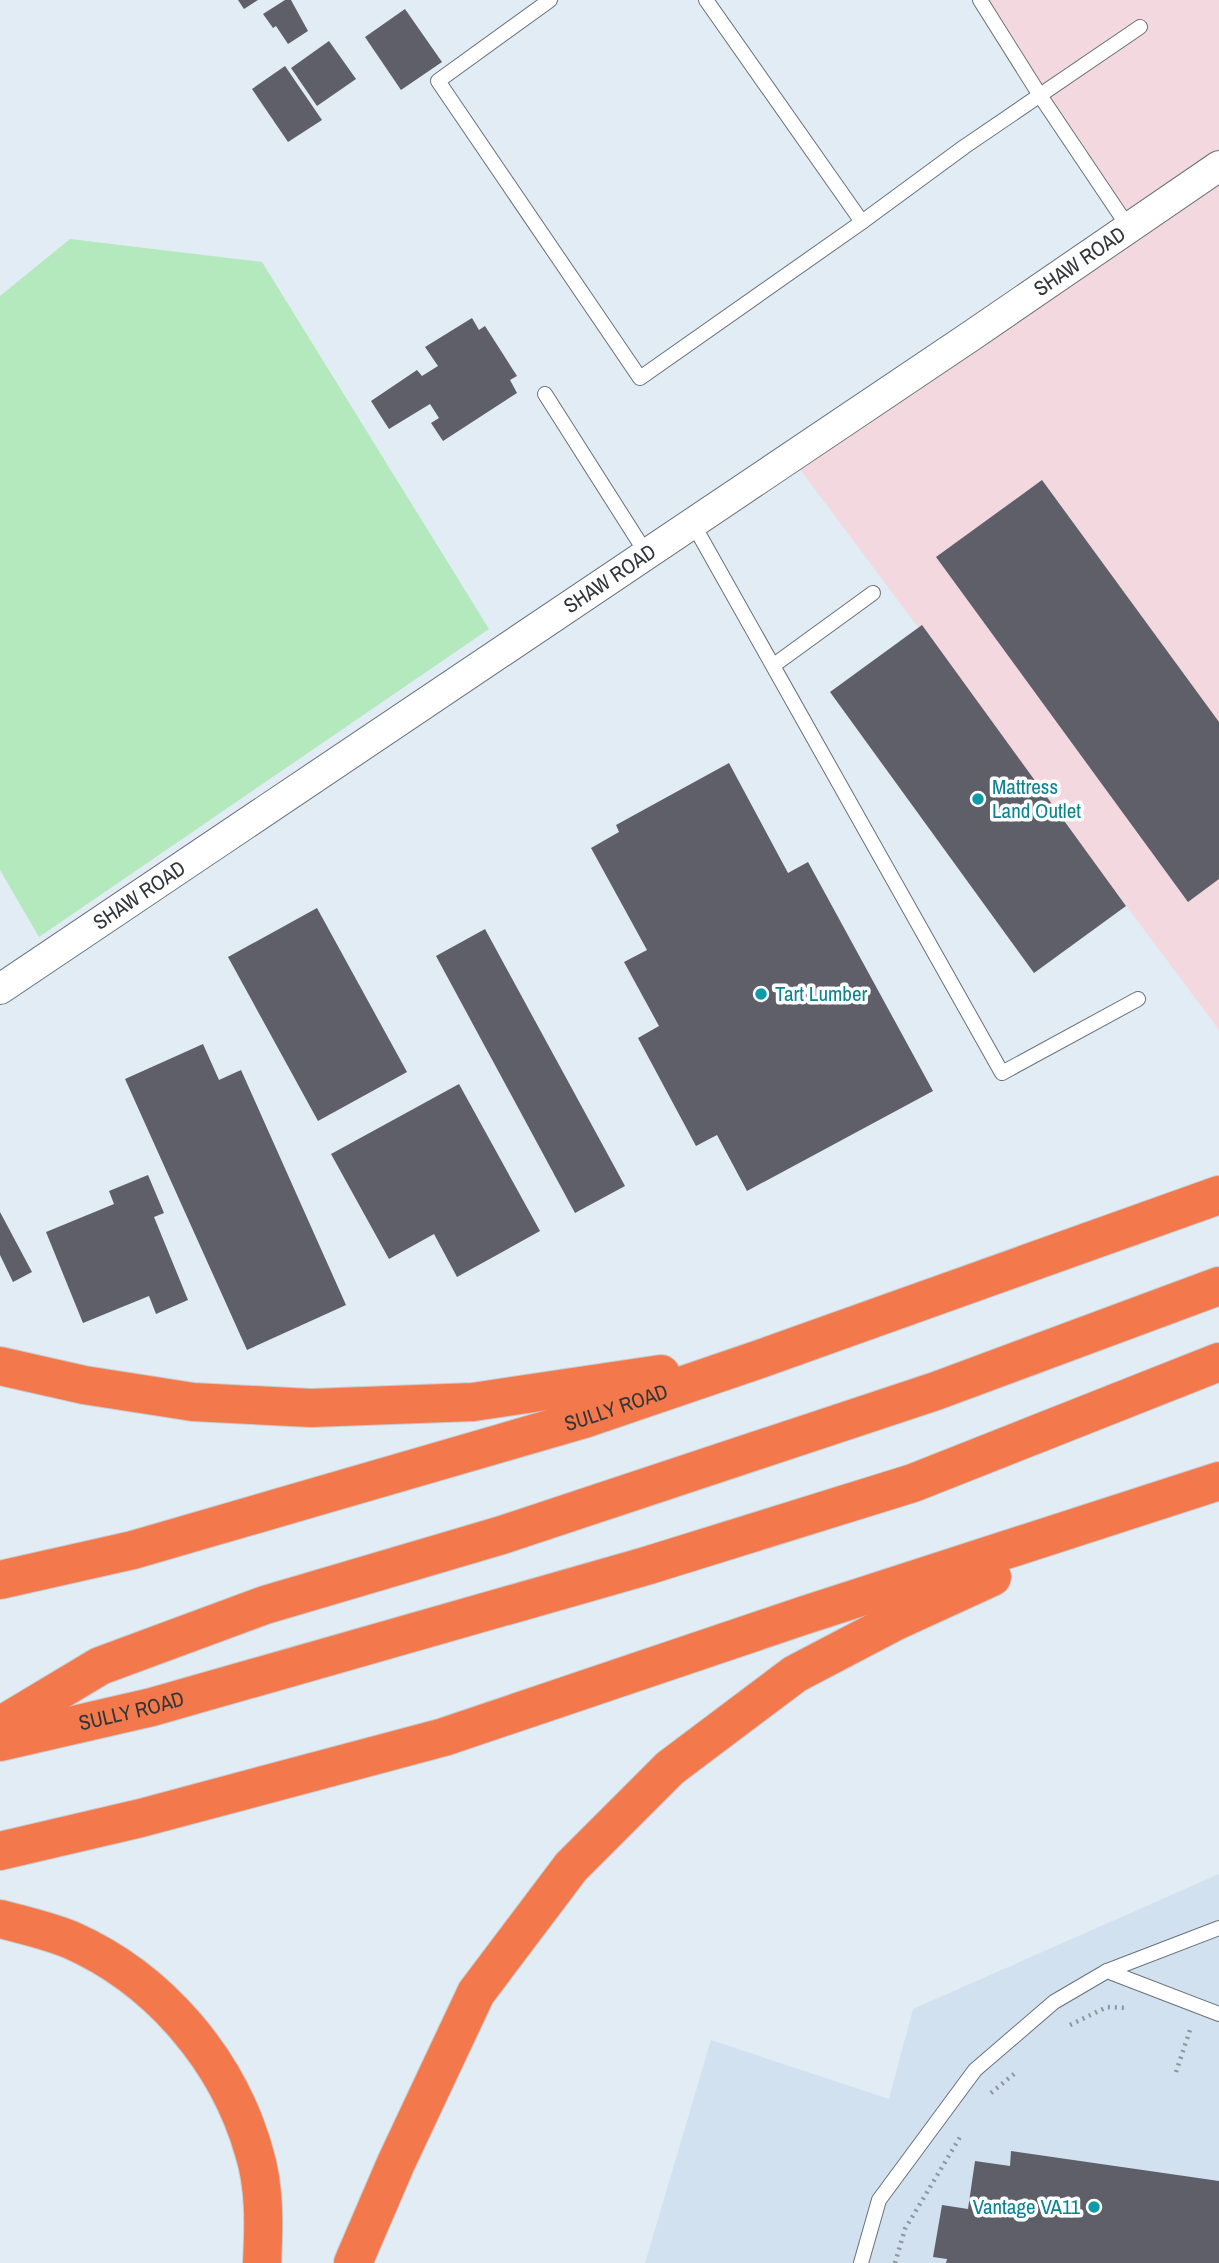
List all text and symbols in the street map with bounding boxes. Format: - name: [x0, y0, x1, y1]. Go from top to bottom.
- street label: SHAW ROAD: [1028, 219, 1131, 303]
- street label: SHAW ROAD: [558, 537, 662, 620]
- place label: Mattress Land Outlet: [992, 772, 1081, 825]
- marker: Mattress Land Outlet: [970, 791, 986, 807]
- street label: SHAW ROAD: [87, 853, 191, 936]
- place label: Tart Lumber: [775, 979, 867, 1008]
- marker: Tart Lumber: [753, 986, 769, 1002]
- street label: SULLY ROAD: [561, 1376, 672, 1438]
- street label: SULLY ROAD: [76, 1684, 187, 1737]
- place label: Vantage VA11: [973, 2192, 1080, 2221]
- marker: Vantage VA11: [1086, 2199, 1102, 2215]

